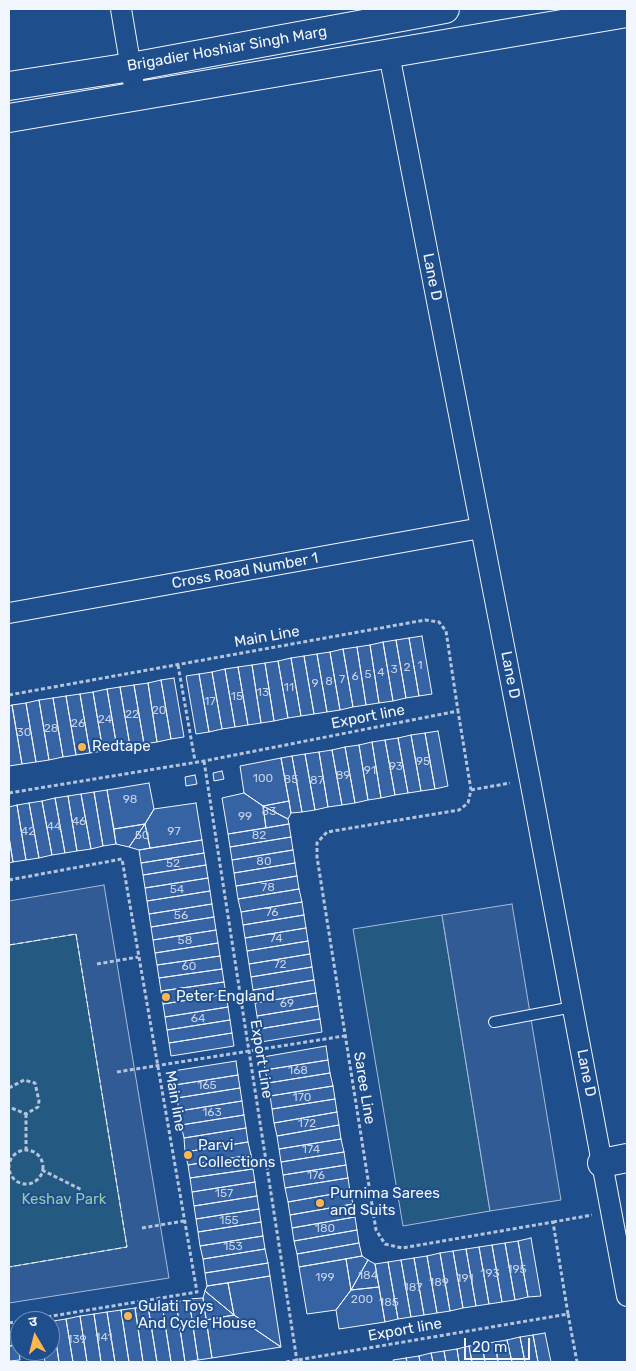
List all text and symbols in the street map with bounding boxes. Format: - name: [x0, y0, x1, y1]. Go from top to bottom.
- street label: Brigadier Hoshiar Singh Marg: [126, 23, 328, 75]
- street label: Lane D: [419, 252, 445, 302]
- street label: Cross Road Number 1: [170, 549, 320, 593]
- street label: Main Line: [233, 622, 301, 652]
- street label: Lane D: [497, 650, 523, 700]
- house number: 1: [417, 659, 423, 673]
- house number: 2: [403, 661, 411, 675]
- house number: 3: [390, 663, 398, 677]
- house number: 4: [377, 666, 385, 680]
- house number: 5: [364, 668, 372, 682]
- house number: 6: [351, 670, 359, 684]
- house number: 7: [339, 673, 345, 687]
- house number: 8: [325, 675, 333, 689]
- house number: 9: [311, 677, 319, 691]
- house number: 11: [284, 681, 294, 695]
- house number: 13: [257, 686, 269, 700]
- house number: 15: [231, 690, 243, 704]
- house number: 17: [204, 695, 216, 709]
- street label: Export line: [330, 701, 406, 733]
- house number: 20: [152, 704, 166, 718]
- house number: 22: [125, 708, 139, 722]
- house number: 24: [98, 713, 112, 727]
- house number: 26: [71, 717, 85, 731]
- house number: 28: [44, 722, 58, 736]
- house number: 30: [17, 726, 31, 740]
- place label: Redtape: [92, 738, 151, 756]
- marker: Redtape: [76, 741, 88, 753]
- house number: 95: [416, 755, 430, 769]
- house number: 93: [389, 760, 403, 774]
- house number: 91: [364, 764, 376, 778]
- house number: 89: [336, 769, 350, 783]
- house number: 100: [253, 772, 273, 786]
- house number: 85: [284, 773, 298, 787]
- house number: 87: [310, 774, 324, 788]
- house number: 98: [123, 793, 137, 807]
- house number: 83: [262, 805, 276, 819]
- house number: 99: [238, 810, 252, 824]
- house number: 46: [72, 815, 86, 829]
- house number: 44: [47, 820, 61, 834]
- house number: 42: [21, 825, 35, 839]
- house number: 97: [167, 825, 181, 839]
- house number: 50: [135, 829, 149, 843]
- house number: 82: [252, 829, 266, 843]
- house number: 80: [256, 855, 272, 869]
- house number: 52: [166, 857, 180, 871]
- house number: 78: [261, 881, 275, 895]
- house number: 54: [170, 883, 184, 897]
- house number: 76: [265, 906, 279, 920]
- house number: 56: [174, 909, 188, 923]
- house number: 74: [269, 932, 283, 946]
- house number: 58: [178, 934, 192, 948]
- house number: 72: [273, 958, 287, 972]
- house number: 60: [182, 960, 196, 974]
- place label: Peter England: [176, 988, 275, 1006]
- marker: Peter England: [160, 991, 172, 1003]
- house number: 69: [280, 997, 294, 1011]
- house number: 64: [191, 1012, 205, 1026]
- street label: Export Line: [246, 1018, 276, 1100]
- street label: Lane D: [573, 1048, 599, 1098]
- street label: Saree Line: [349, 1050, 379, 1126]
- house number: 168: [288, 1064, 308, 1078]
- street label: Main line: [161, 1069, 189, 1133]
- house number: 165: [197, 1079, 217, 1093]
- house number: 170: [293, 1091, 311, 1105]
- house number: 163: [202, 1106, 222, 1120]
- house number: 172: [298, 1117, 316, 1131]
- place label: Parvi Collections: [198, 1137, 275, 1172]
- house number: 174: [302, 1143, 320, 1157]
- marker: Parvi Collections: [182, 1149, 194, 1161]
- house number: 176: [307, 1169, 325, 1183]
- place label: Purnima Sarees and Suits: [330, 1185, 440, 1220]
- house number: 157: [215, 1187, 233, 1201]
- park label: Keshav Park: [21, 1191, 107, 1209]
- marker: Purnima Sarees and Suits: [314, 1197, 326, 1209]
- house number: 155: [219, 1214, 239, 1228]
- house number: 180: [315, 1222, 335, 1236]
- house number: 153: [223, 1240, 243, 1254]
- house number: 195: [507, 1263, 527, 1277]
- house number: 193: [480, 1267, 500, 1281]
- house number: 184: [358, 1269, 378, 1283]
- house number: 199: [315, 1271, 335, 1285]
- house number: 191: [456, 1272, 474, 1286]
- house number: 189: [429, 1276, 449, 1290]
- house number: 187: [404, 1281, 422, 1295]
- house number: 200: [351, 1293, 373, 1307]
- house number: 185: [379, 1296, 399, 1310]
- place label: Gulati Toys And Cycle House: [138, 1298, 256, 1333]
- marker: Gulati Toys And Cycle House: [122, 1310, 134, 1322]
- north arrow: [10, 1311, 60, 1361]
- text: उ: [28, 1313, 38, 1331]
- street label: Export line: [367, 1315, 443, 1345]
- scale bar: [466, 1328, 532, 1360]
- house number: 141: [95, 1331, 113, 1345]
- house number: 139: [67, 1333, 87, 1347]
- text: 20 m: [472, 1338, 507, 1356]

